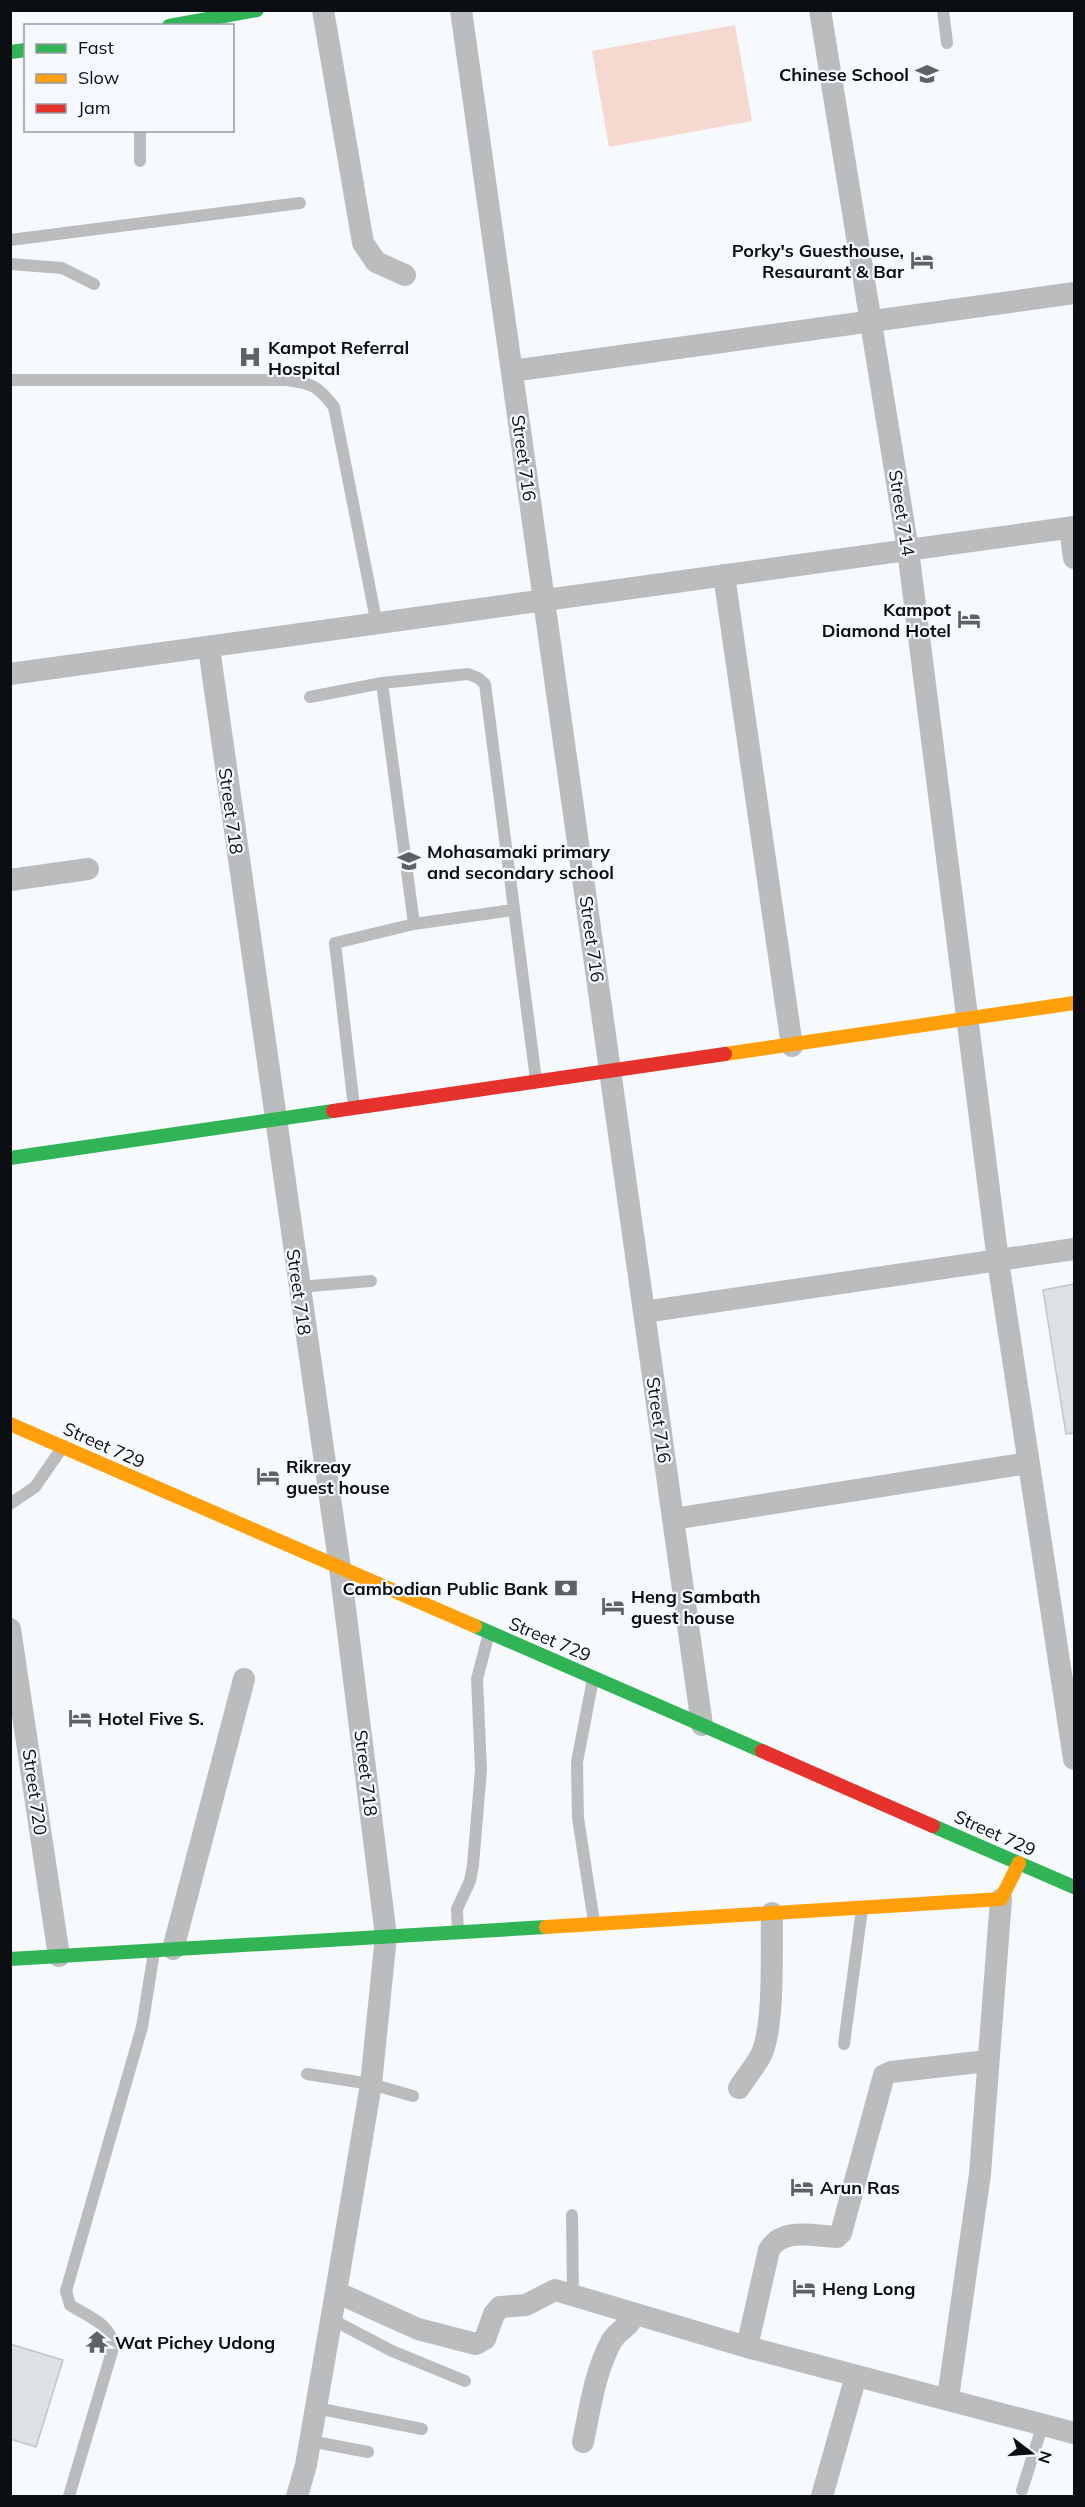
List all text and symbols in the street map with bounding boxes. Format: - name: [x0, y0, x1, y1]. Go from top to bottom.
- legend: [24, 24, 234, 132]
- text: Fast: [78, 36, 114, 59]
- school or university icon: Chinese School: [914, 61, 940, 87]
- place label: Chinese School: [779, 63, 909, 86]
- text: Slow: [78, 66, 120, 89]
- text: Jam: [78, 96, 111, 119]
- place label: Porky's Guesthouse, Resaurant & Bar: [732, 239, 905, 283]
- hotel icon: Porky's Guesthouse, Resaurant & Bar: [909, 247, 935, 273]
- place label: Kampot Referral Hospital: [268, 336, 409, 380]
- hospital icon: Kampot Referral Hospital: [237, 344, 263, 370]
- street label: Street 716: [507, 413, 541, 503]
- street label: Street 714: [884, 468, 920, 558]
- place label: Kampot Diamond Hotel: [822, 598, 951, 642]
- hotel icon: Kampot Diamond Hotel: [956, 606, 982, 632]
- street label: Street 718: [214, 766, 248, 856]
- place label: Mohasamaki primary and secondary school: [427, 840, 614, 884]
- school or university icon: Mohasamaki primary and secondary school: [396, 848, 422, 874]
- street label: Street 716: [575, 894, 609, 984]
- street label: Street 718: [282, 1247, 316, 1337]
- street label: Street 716: [642, 1375, 676, 1465]
- street label: Street 729: [60, 1417, 148, 1473]
- place label: Rikreay guest house: [286, 1455, 390, 1499]
- hotel icon: Rikreay guest house: [255, 1463, 281, 1489]
- bank icon: Cambodian Public Bank: [553, 1575, 579, 1601]
- place label: Cambodian Public Bank: [343, 1577, 549, 1600]
- place label: Heng Sambath guest house: [631, 1585, 761, 1629]
- hotel icon: Heng Sambath guest house: [600, 1593, 626, 1619]
- street label: Street 729: [506, 1611, 594, 1667]
- hotel icon: Hotel Five S.: [67, 1705, 93, 1731]
- place label: Hotel Five S.: [98, 1707, 204, 1730]
- street label: Street 718: [349, 1728, 383, 1818]
- street label: Street 720: [18, 1747, 52, 1837]
- street label: Street 729: [951, 1805, 1039, 1861]
- hotel icon: Arun Ras: [789, 2174, 815, 2200]
- place label: Arun Ras: [820, 2176, 900, 2199]
- hotel icon: Heng Long: [791, 2275, 817, 2301]
- place label: Heng Long: [822, 2277, 915, 2300]
- temple icon: Wat Pichey Udong: [84, 2329, 110, 2355]
- place label: Wat Pichey Udong: [115, 2331, 275, 2354]
- north arrow: [1001, 2423, 1061, 2483]
- text: N: [1034, 2449, 1057, 2466]

